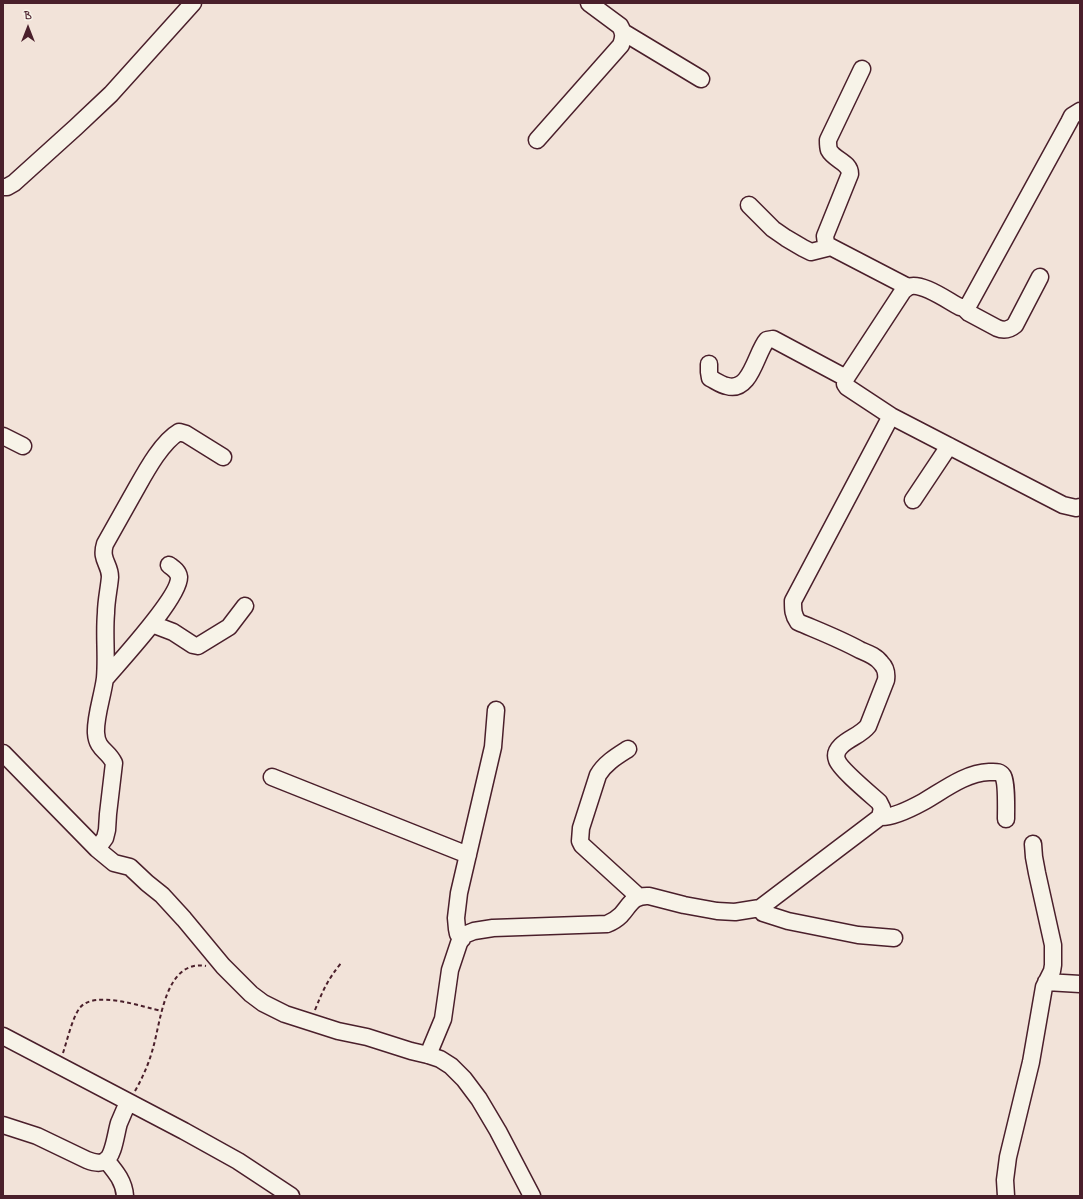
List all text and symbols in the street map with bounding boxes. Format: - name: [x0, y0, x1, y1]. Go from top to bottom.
- north arrow: [8, 8, 48, 48]
- text: B: [24, 8, 32, 24]

